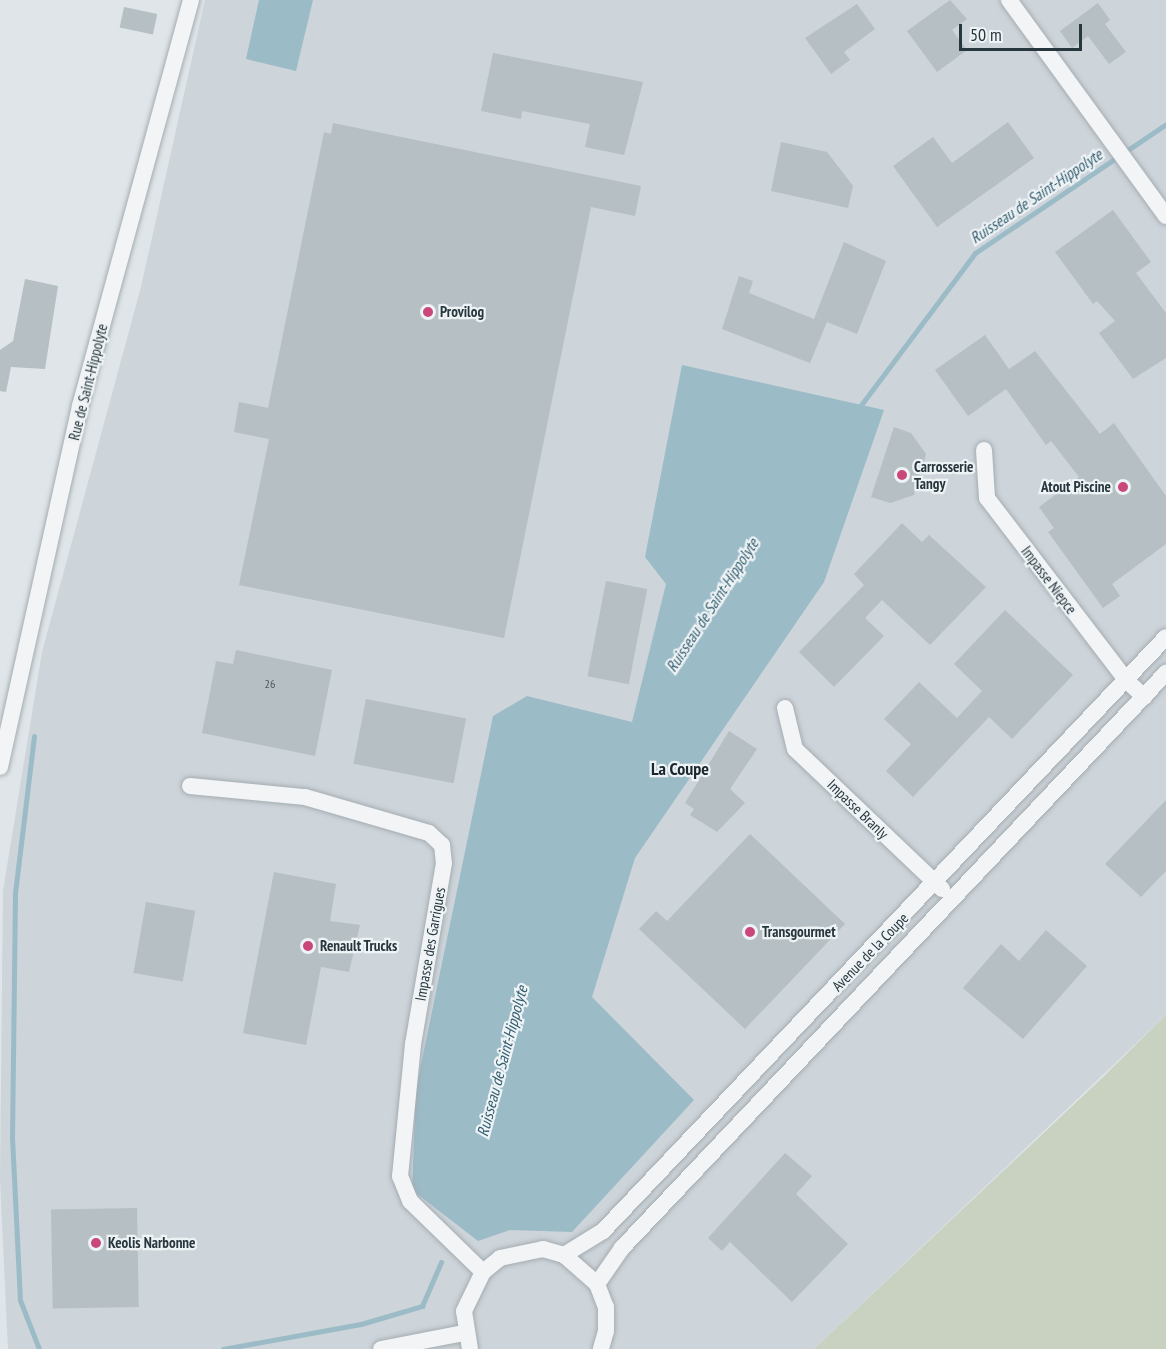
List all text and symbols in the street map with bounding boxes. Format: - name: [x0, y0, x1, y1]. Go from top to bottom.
- scale bar: [962, 12, 1085, 50]
- text: 50 m: [970, 23, 1002, 46]
- water label: Ruisseau de Saint-Hippolyte: [966, 145, 1106, 247]
- place label: Provilog: [440, 303, 484, 321]
- marker: Provilog: [421, 305, 435, 319]
- street label: Rue de Saint-Hippolyte: [65, 322, 111, 442]
- place label: Carrosserie Tangy: [914, 457, 974, 492]
- marker: Carrosserie Tangy: [895, 468, 909, 482]
- place label: Atout Piscine: [1041, 478, 1111, 496]
- marker: Atout Piscine: [1116, 480, 1130, 494]
- water label: Ruisseau de Saint-Hippolyte: [662, 535, 762, 675]
- street label: Impasse Niepce: [1018, 542, 1080, 618]
- house number: 26: [265, 677, 275, 691]
- district label: La Coupe: [651, 758, 709, 780]
- street label: Impasse Branly: [824, 775, 892, 843]
- street label: Impasse des Garrigues: [411, 886, 449, 1002]
- street label: Avenue de la Coupe: [828, 909, 912, 995]
- place label: Transgourmet: [762, 923, 836, 941]
- marker: Transgourmet: [743, 925, 757, 939]
- place label: Renault Trucks: [320, 937, 398, 955]
- marker: Renault Trucks: [301, 939, 315, 953]
- water label: Ruisseau de Saint-Hippolyte: [473, 984, 531, 1138]
- place label: Keolis Narbonne: [108, 1234, 196, 1252]
- marker: Keolis Narbonne: [89, 1236, 103, 1250]

